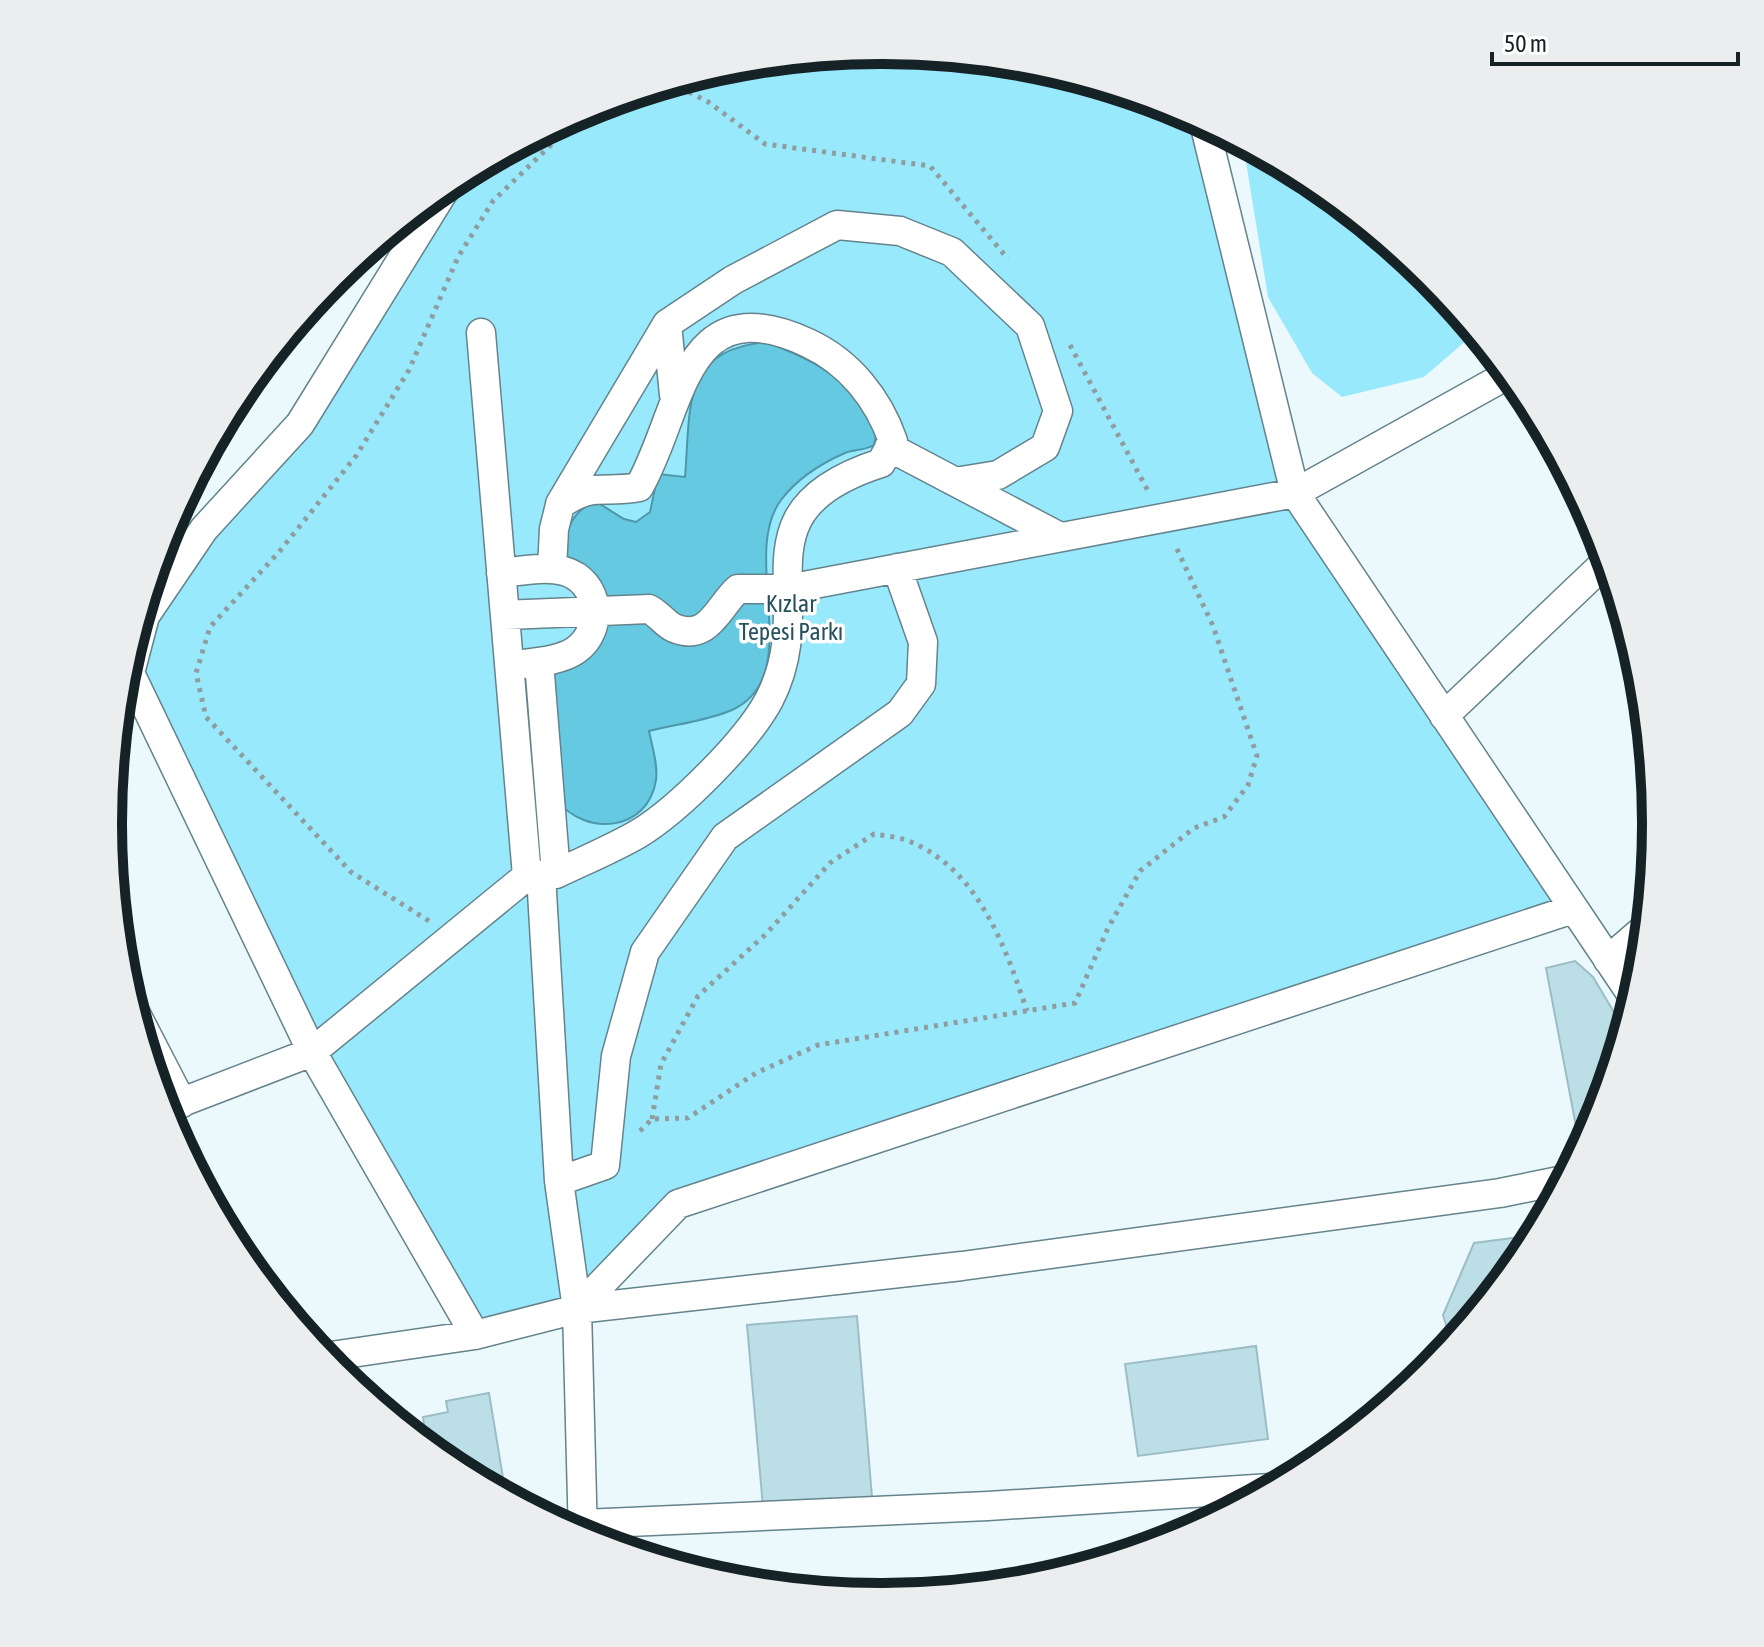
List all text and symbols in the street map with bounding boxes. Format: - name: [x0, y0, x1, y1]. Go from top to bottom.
- scale bar: [1492, 16, 1738, 66]
- text: 50 m: [1504, 30, 1547, 57]
- park label: Kızlar Tepesi Parkı: [739, 590, 843, 645]

